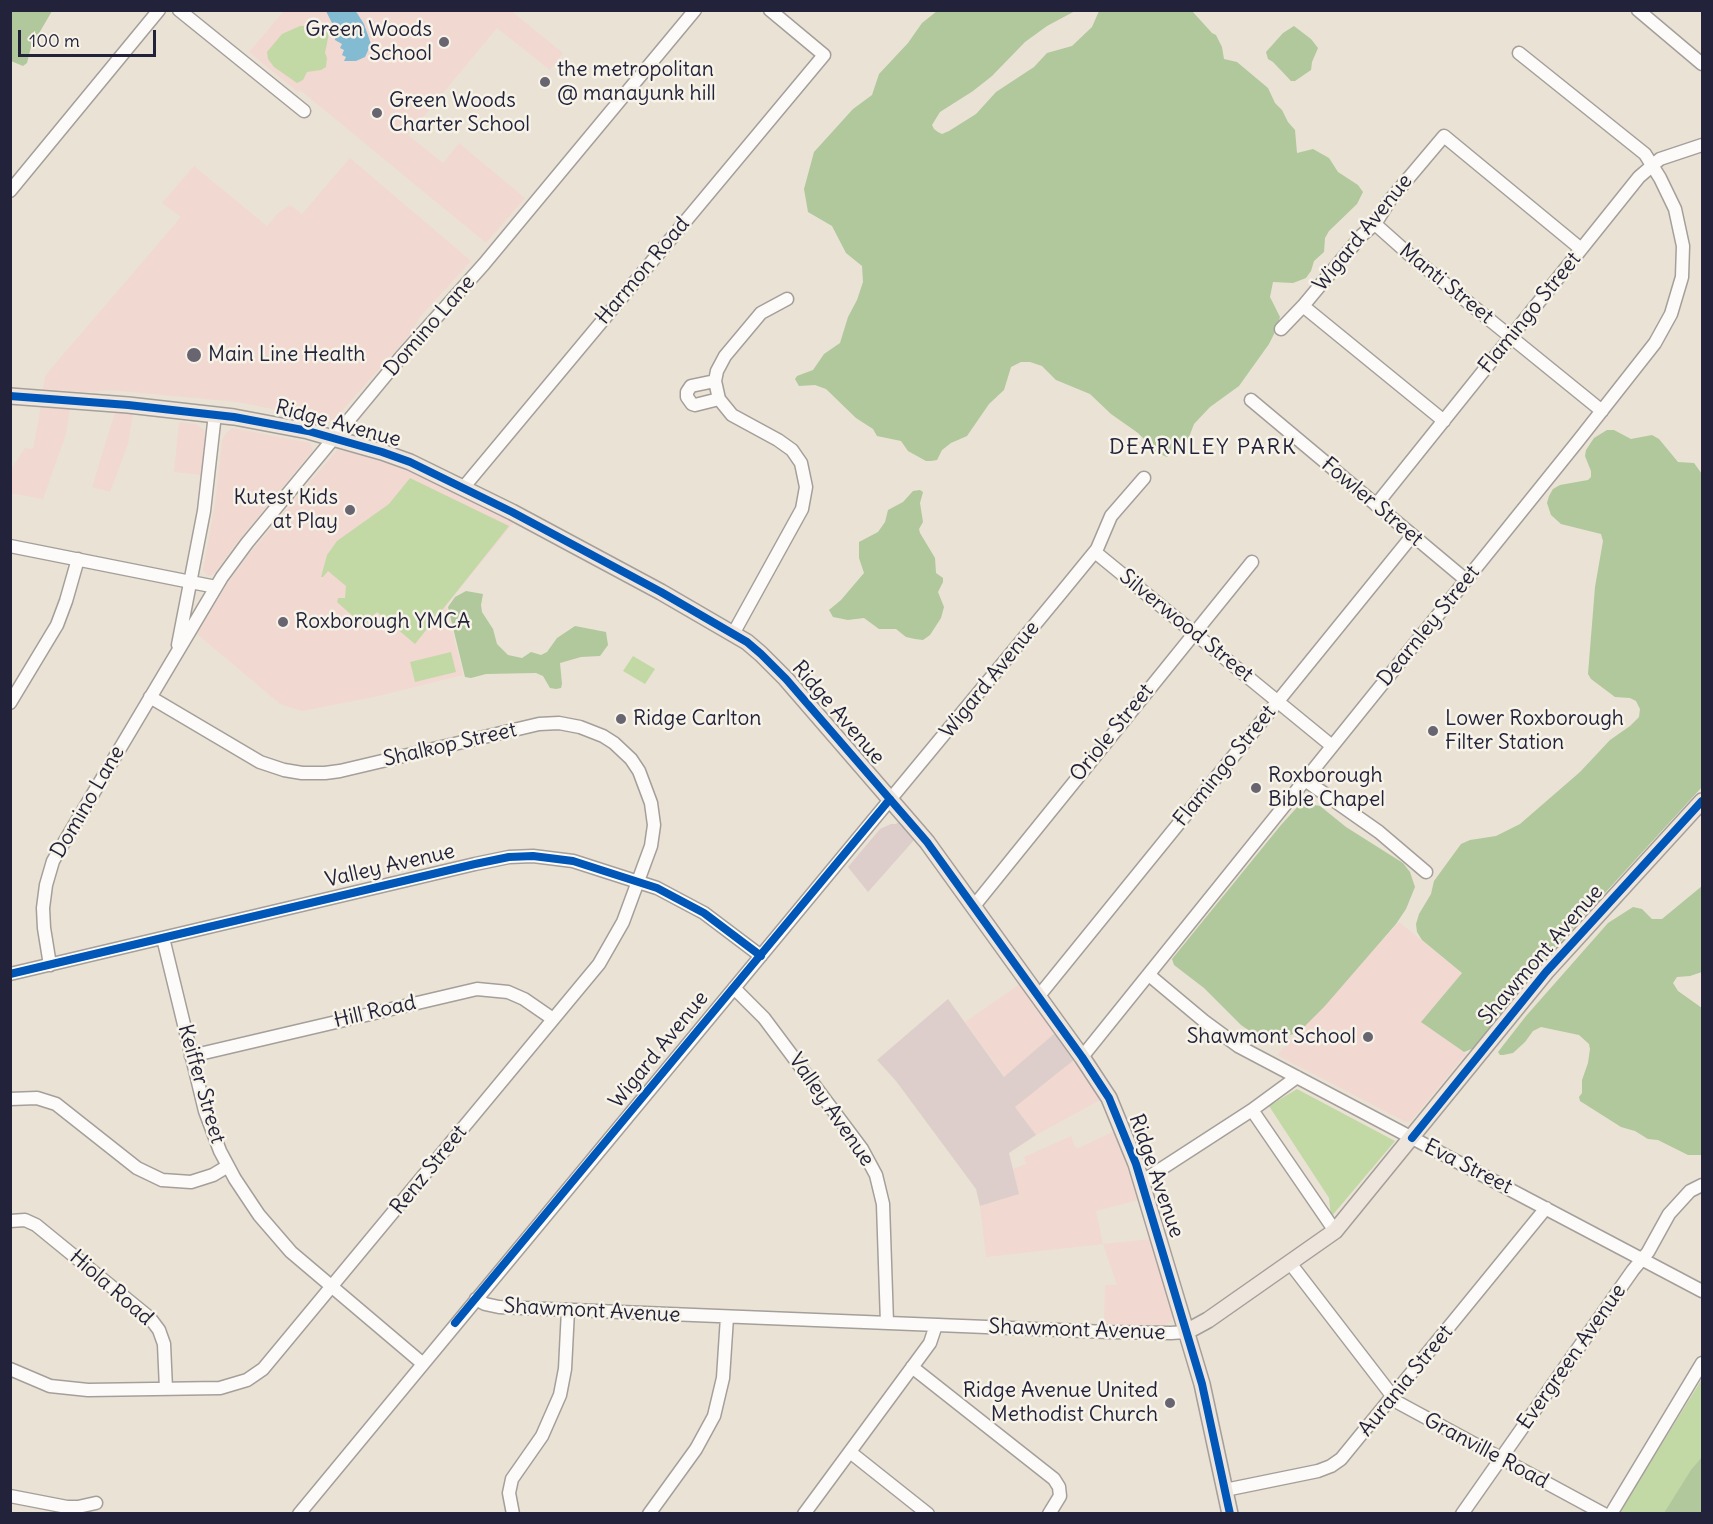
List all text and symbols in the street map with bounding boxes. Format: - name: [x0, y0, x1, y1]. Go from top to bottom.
- place label: Green Woods School: [305, 17, 432, 67]
- scale bar: [21, 18, 159, 56]
- text: 100 m: [29, 29, 80, 52]
- marker: Green Woods School: [437, 35, 451, 49]
- place label: the metropolitan @ manayunk hill: [557, 57, 716, 107]
- marker: the metropolitan @ manayunk hill: [538, 75, 552, 89]
- place label: Green Woods Charter School: [389, 88, 530, 138]
- marker: Green Woods Charter School: [370, 106, 384, 120]
- street label: Wigard Avenue: [1308, 169, 1418, 297]
- street label: Harmon Road: [591, 212, 695, 330]
- street label: Manti Street: [1394, 238, 1498, 330]
- street label: Flamingo Street: [1474, 247, 1586, 379]
- street label: Domino Lane: [379, 270, 481, 382]
- place label: Main Line Health: [208, 342, 365, 368]
- marker: Main Line Health: [185, 346, 203, 364]
- street label: Ridge Avenue: [273, 395, 403, 453]
- district label: DEARNLEY PARK: [1109, 435, 1297, 461]
- street label: Fowler Street: [1316, 452, 1428, 552]
- place label: Kutest Kids at Play: [234, 485, 338, 535]
- marker: Kutest Kids at Play: [343, 503, 357, 517]
- street label: Dearnley Street: [1373, 561, 1485, 691]
- street label: Silverwood Street: [1114, 564, 1258, 688]
- place label: Roxborough YMCA: [295, 609, 471, 635]
- marker: Roxborough YMCA: [276, 615, 290, 629]
- street label: Wigard Avenue: [935, 616, 1045, 744]
- street label: Ridge Avenue: [786, 656, 890, 770]
- street label: Oriole Street: [1065, 679, 1159, 787]
- street label: Flamingo Street: [1169, 700, 1281, 832]
- place label: Ridge Carlton: [633, 706, 761, 732]
- place label: Lower Roxborough Filter Station: [1445, 706, 1624, 756]
- marker: Ridge Carlton: [614, 712, 628, 726]
- street label: Shalkop Street: [381, 717, 519, 773]
- marker: Lower Roxborough Filter Station: [1426, 724, 1440, 738]
- street label: Domino Lane: [46, 741, 130, 863]
- place label: Roxborough Bible Chapel: [1268, 763, 1385, 813]
- marker: Roxborough Bible Chapel: [1249, 781, 1263, 795]
- street label: Valley Avenue: [323, 839, 457, 893]
- street label: Shawmont Avenue: [1473, 880, 1609, 1030]
- street label: Wigard Avenue: [604, 986, 714, 1114]
- street label: Hill Road: [332, 990, 418, 1034]
- street label: Keiffer Street: [172, 1022, 230, 1146]
- place label: Shawmont School: [1187, 1024, 1356, 1050]
- marker: Shawmont School: [1361, 1030, 1375, 1044]
- street label: Valley Avenue: [783, 1049, 879, 1171]
- street label: Ridge Avenue: [1123, 1111, 1189, 1241]
- street label: Renz Street: [385, 1120, 473, 1220]
- street label: Eva Street: [1420, 1134, 1516, 1200]
- street label: Hiola Road: [64, 1245, 158, 1331]
- street label: Evergreen Avenue: [1512, 1279, 1632, 1435]
- street label: Shawmont Avenue: [503, 1294, 681, 1328]
- street label: Shawmont Avenue: [988, 1314, 1166, 1346]
- street label: Aurania Street: [1353, 1320, 1459, 1442]
- place label: Ridge Avenue United Methodist Church: [963, 1378, 1158, 1428]
- marker: Ridge Avenue United Methodist Church: [1163, 1396, 1177, 1410]
- street label: Granville Road: [1419, 1408, 1553, 1494]

